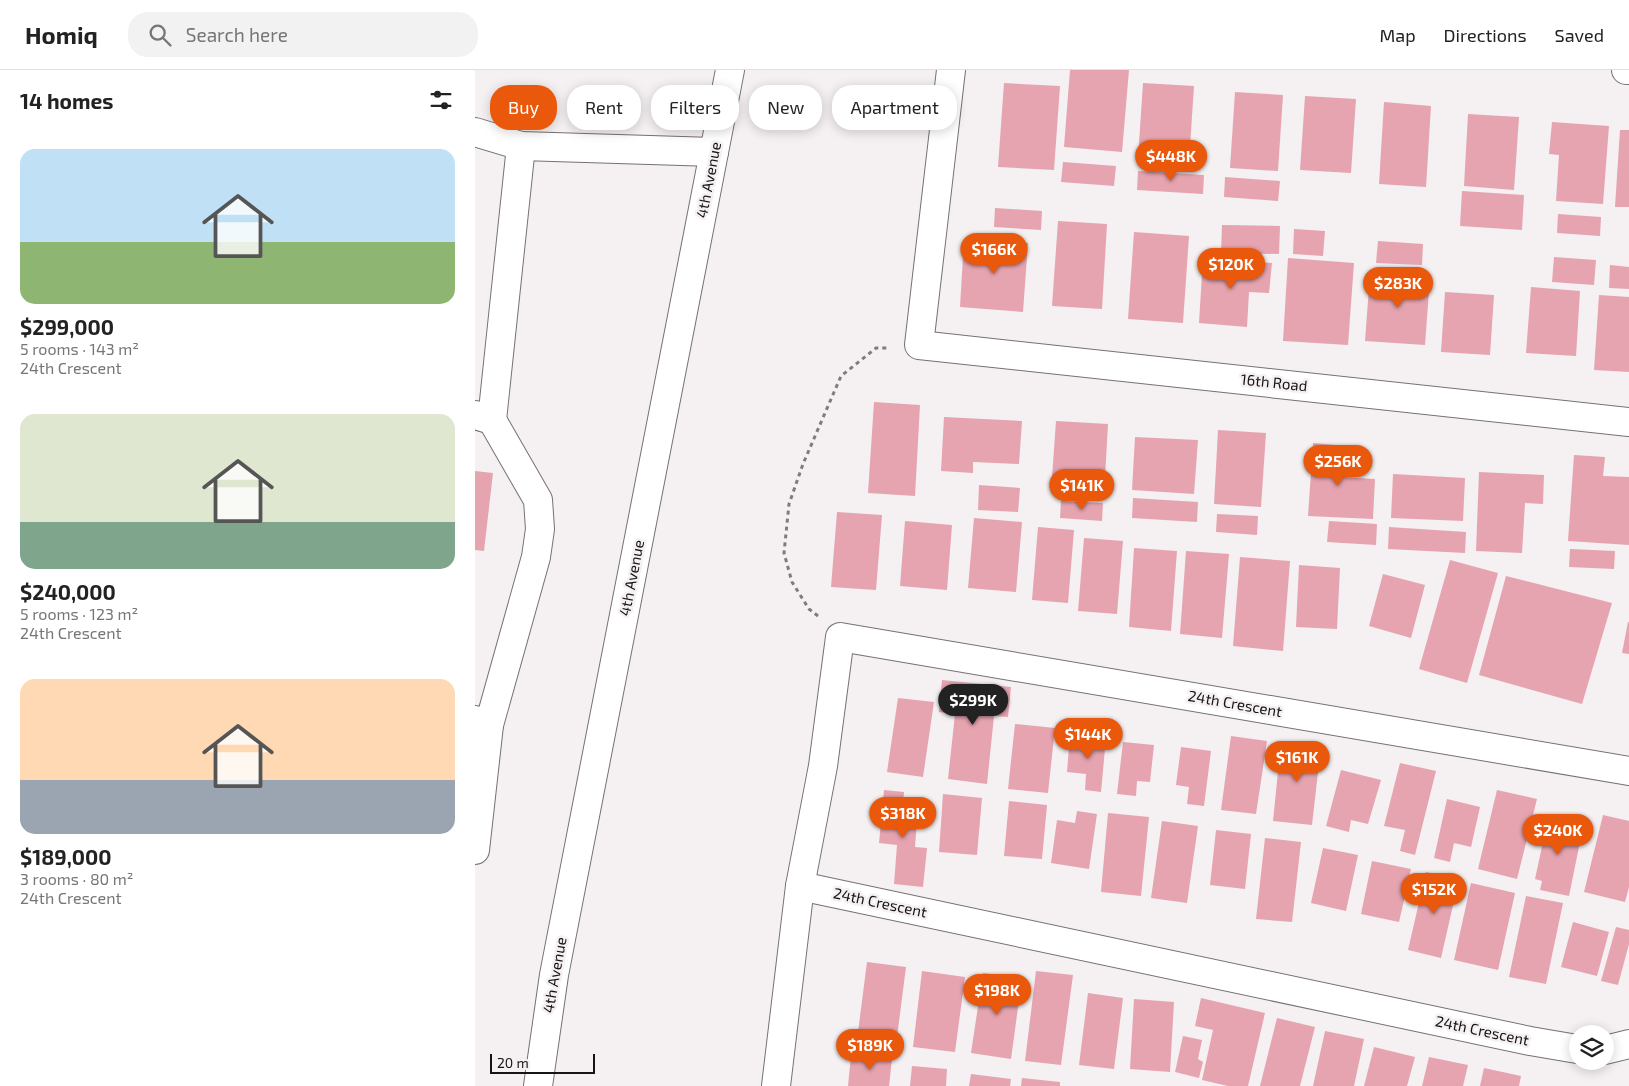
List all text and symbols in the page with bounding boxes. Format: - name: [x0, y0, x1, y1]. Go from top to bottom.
- search box: [128, 12, 478, 57]
- text: Homiq: [25, 20, 98, 49]
- icon: search: [146, 21, 174, 49]
- text: Search here: [186, 23, 288, 46]
- text: Map: [1379, 24, 1416, 46]
- text: Directions: [1444, 24, 1527, 46]
- text: Saved: [1555, 24, 1604, 46]
- chip: Buy: [490, 85, 557, 130]
- chip: Rent: [567, 85, 641, 130]
- chip: Filters: [651, 85, 739, 130]
- chip: New: [749, 85, 822, 130]
- chip: Apartment: [832, 85, 957, 130]
- icon: filters: [427, 86, 455, 114]
- text: 14 homes: [20, 88, 114, 113]
- street label: 4th Avenue: [692, 140, 724, 219]
- pin: $448K: [1136, 140, 1206, 182]
- text: $448K: [1146, 146, 1196, 165]
- icon: home: [193, 181, 283, 271]
- pin: $166K: [959, 232, 1029, 275]
- text: $166K: [971, 239, 1017, 258]
- pin: $120K: [1196, 248, 1266, 290]
- text: $120K: [1208, 254, 1254, 273]
- pin: $283K: [1363, 266, 1433, 309]
- text: $283K: [1374, 273, 1422, 292]
- text: $299,000: [20, 314, 114, 339]
- text: 5 rooms · 143 m²: [20, 339, 139, 358]
- text: 24th Crescent: [20, 358, 122, 377]
- street label: 16th Road: [1240, 370, 1308, 394]
- pin: $256K: [1303, 444, 1373, 487]
- icon: home: [193, 446, 283, 536]
- text: $256K: [1315, 451, 1362, 470]
- pin: $141K: [1047, 468, 1117, 511]
- text: $141K: [1060, 475, 1104, 494]
- street label: 4th Avenue: [615, 538, 647, 617]
- text: $240,000: [20, 579, 116, 604]
- text: 5 rooms · 123 m²: [20, 604, 138, 623]
- text: 24th Crescent: [20, 623, 122, 642]
- pin: $299K: [938, 684, 1008, 726]
- street label: 24th Crescent: [1187, 686, 1284, 720]
- text: $299K: [949, 690, 997, 709]
- icon: home: [193, 711, 283, 801]
- pin: $144K: [1053, 718, 1123, 760]
- text: $144K: [1065, 724, 1111, 743]
- pin: $161K: [1262, 740, 1332, 783]
- text: $161K: [1276, 747, 1318, 766]
- pin: $318K: [868, 796, 938, 839]
- text: $318K: [880, 803, 926, 822]
- pin: $240K: [1523, 814, 1593, 856]
- text: $240K: [1533, 820, 1583, 839]
- text: $189,000: [20, 844, 112, 869]
- text: 3 rooms · 80 m²: [20, 869, 133, 888]
- pin: $152K: [1399, 872, 1469, 915]
- text: $152K: [1412, 879, 1456, 898]
- street label: 24th Crescent: [832, 883, 929, 921]
- text: 24th Crescent: [20, 888, 122, 907]
- street label: 4th Avenue: [538, 935, 570, 1014]
- pin: $198K: [962, 974, 1032, 1016]
- text: $198K: [974, 980, 1020, 999]
- street label: 24th Crescent: [1434, 1011, 1531, 1049]
- map controls: [1569, 1025, 1614, 1070]
- button: layers: [1569, 1025, 1614, 1070]
- pin: $189K: [835, 1028, 905, 1071]
- text: $189K: [847, 1035, 893, 1054]
- scale bar: [490, 1051, 595, 1074]
- text: 20 m: [497, 1054, 529, 1071]

